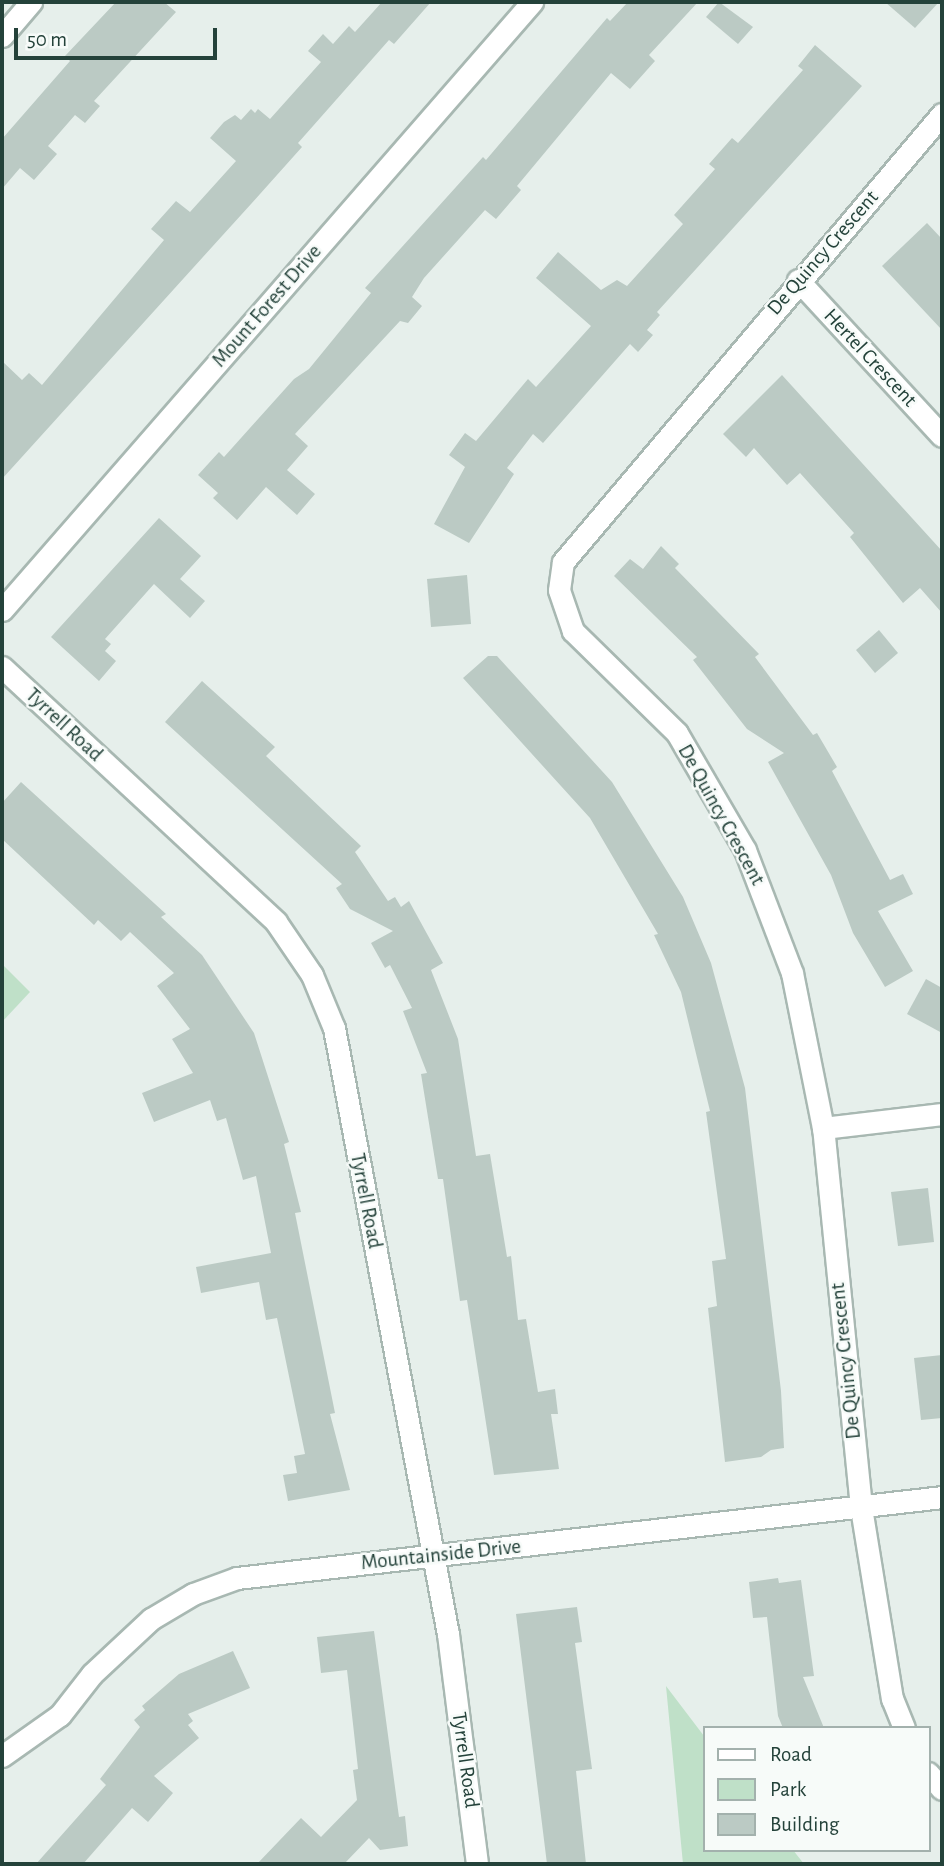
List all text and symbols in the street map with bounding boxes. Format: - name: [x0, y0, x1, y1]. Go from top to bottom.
- scale bar: [18, 14, 220, 58]
- text: 50 m: [27, 29, 67, 50]
- street label: De Quincy Crescent: [762, 185, 884, 321]
- street label: Mount Forest Drive: [207, 239, 327, 373]
- street label: Hertel Crescent: [818, 304, 922, 412]
- street label: Tyrrell Road: [20, 683, 108, 767]
- street label: De Quincy Crescent: [672, 740, 770, 890]
- street label: Tyrrell Road: [344, 1151, 388, 1251]
- street label: De Quincy Crescent: [825, 1281, 867, 1441]
- street label: Mountainside Drive: [360, 1534, 522, 1576]
- street label: Tyrrell Road: [446, 1710, 484, 1810]
- legend: [702, 1726, 930, 1852]
- text: Road: [770, 1744, 812, 1765]
- text: Park: [770, 1779, 806, 1800]
- text: Building: [770, 1814, 839, 1835]

